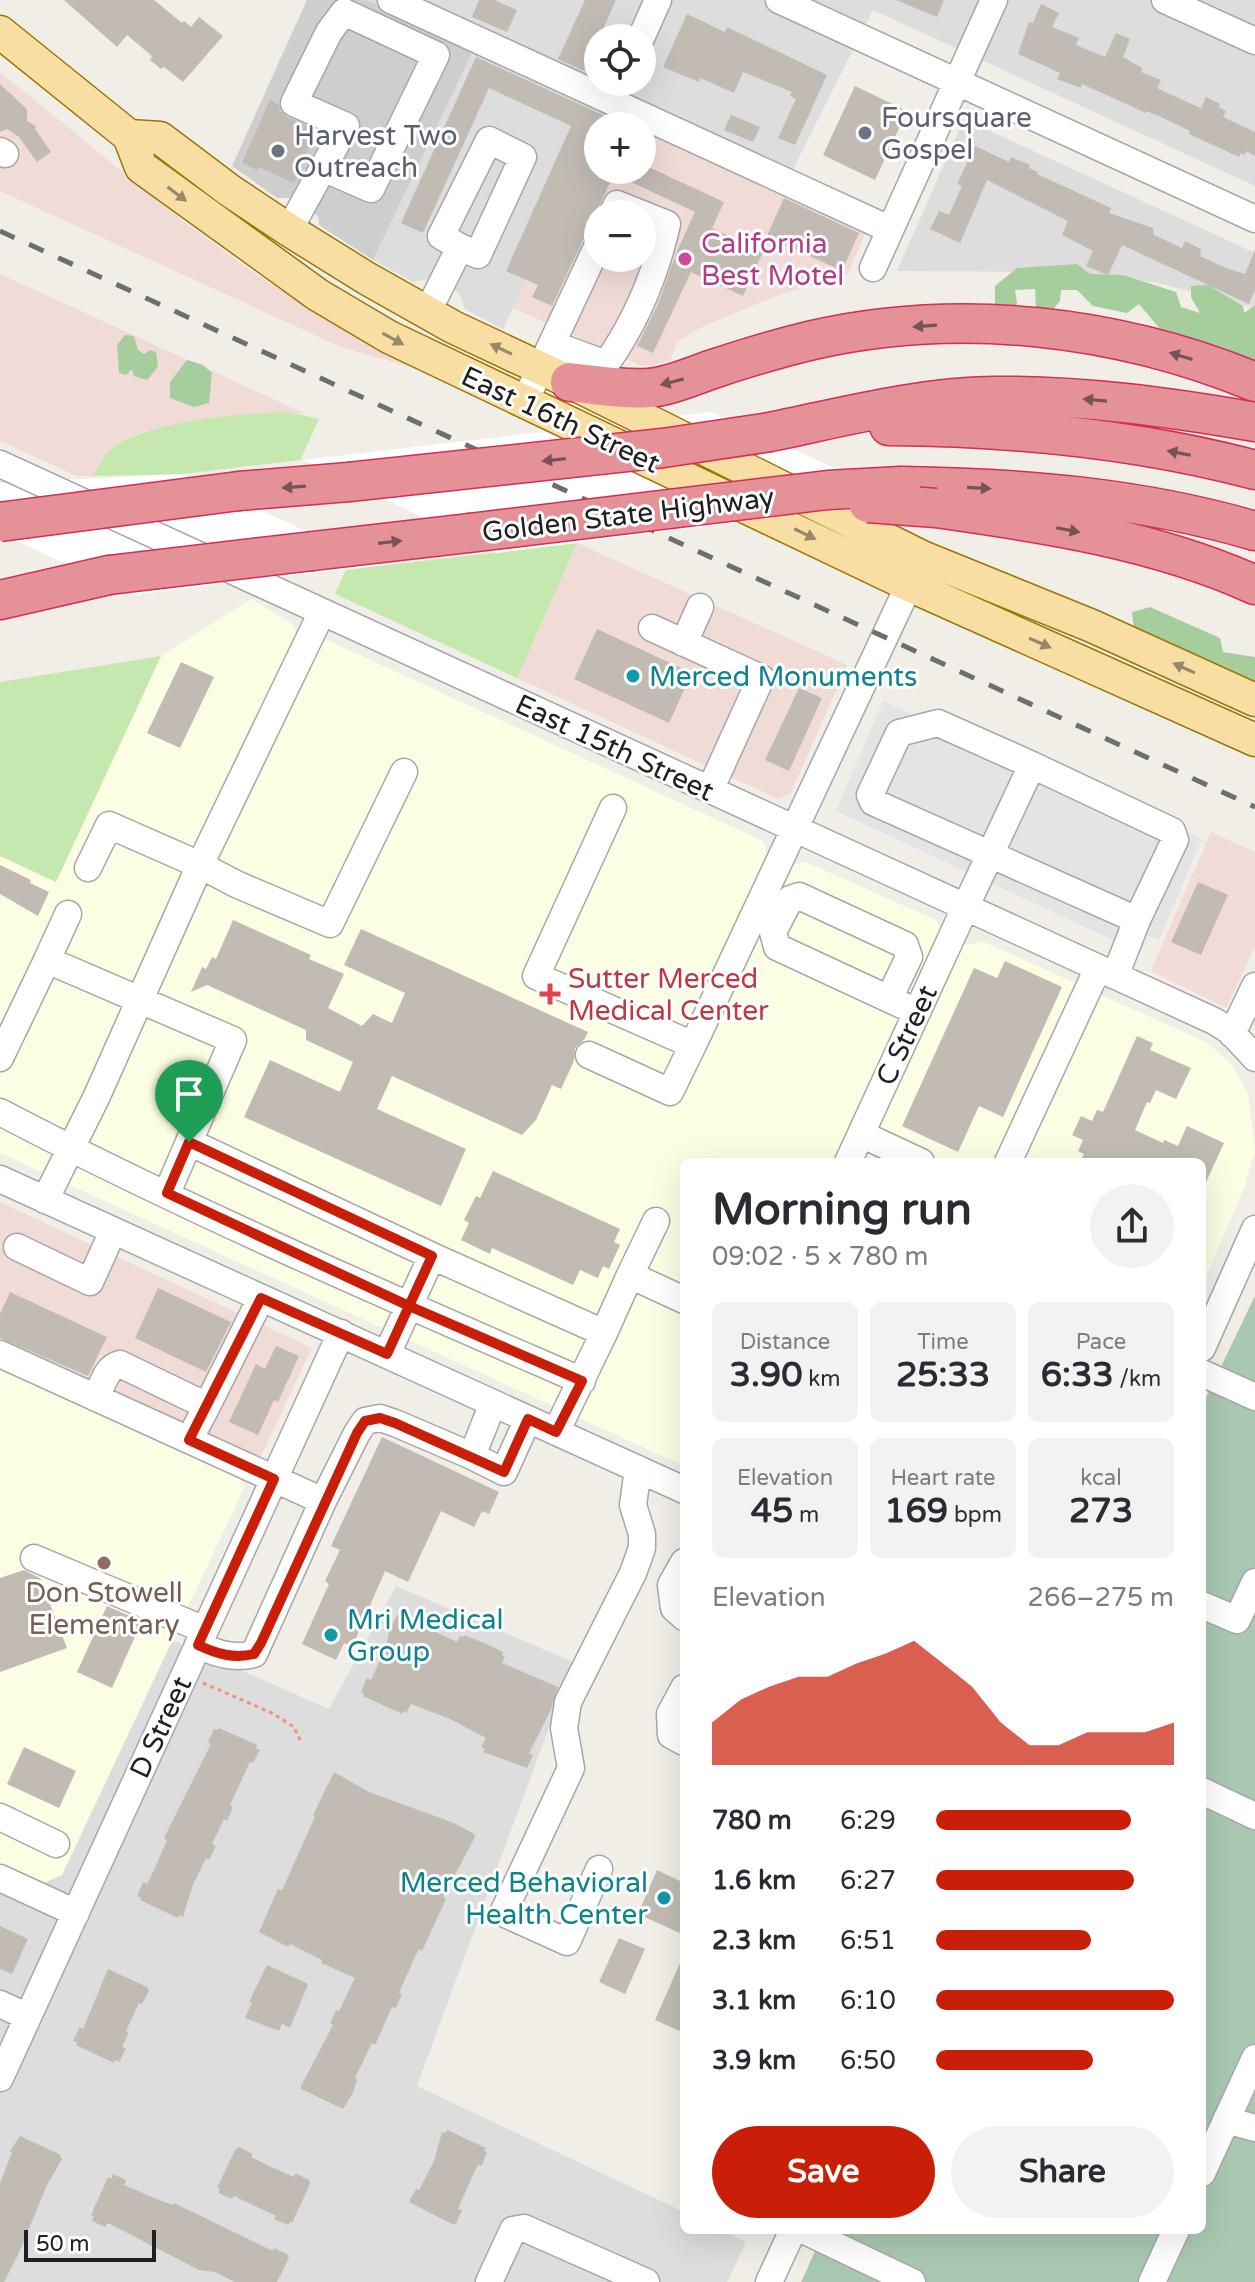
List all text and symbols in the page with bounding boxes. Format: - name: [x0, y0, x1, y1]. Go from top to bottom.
- map controls: [584, 24, 656, 272]
- button: locate: [584, 24, 656, 96]
- place label: Foursquare Gospel: [881, 101, 1032, 167]
- button: +: [584, 112, 656, 184]
- place label: Harvest Two Outreach: [294, 119, 457, 185]
- marker: Foursquare Gospel: [856, 124, 874, 142]
- marker: Harvest Two Outreach: [269, 142, 287, 160]
- one-way arrow: [167, 185, 187, 201]
- button: −: [584, 200, 656, 272]
- place label: California Best Motel: [701, 227, 844, 293]
- marker: California Best Motel: [676, 250, 694, 268]
- one-way arrow: [912, 319, 937, 332]
- one-way arrow: [381, 332, 404, 345]
- one-way arrow: [489, 342, 512, 356]
- one-way arrow: [1169, 349, 1193, 362]
- street label: East 16th Street: [456, 359, 665, 481]
- one-way arrow: [660, 377, 685, 389]
- one-way arrow: [1082, 393, 1107, 406]
- one-way arrow: [1166, 446, 1191, 459]
- one-way arrow: [541, 453, 566, 466]
- one-way arrow: [281, 480, 306, 493]
- street label: Golden State Highway: [480, 480, 776, 550]
- one-way arrow: [967, 482, 992, 495]
- one-way arrow: [1055, 525, 1080, 537]
- one-way arrow: [793, 527, 816, 541]
- one-way arrow: [378, 535, 403, 548]
- one-way arrow: [1029, 637, 1052, 650]
- place label: Merced Monuments: [649, 660, 918, 694]
- one-way arrow: [1172, 661, 1196, 674]
- marker: Merced Monuments: [624, 667, 642, 685]
- street label: East 15th Street: [510, 687, 719, 809]
- place label: Sutter Merced Medical Center: [568, 962, 769, 1028]
- street label: C Street: [869, 980, 945, 1091]
- marker: Sutter Merced Medical Center: [539, 983, 561, 1005]
- pin: [155, 1060, 223, 1142]
- icon: arrive: [167, 1072, 211, 1116]
- text: Morning run: [712, 1184, 972, 1237]
- button: share: [1090, 1184, 1174, 1268]
- text: 09:02 · 5 × 780 m: [712, 1241, 928, 1272]
- text: Distance: [740, 1329, 830, 1355]
- text: Time: [917, 1329, 969, 1355]
- text: Pace: [1076, 1329, 1126, 1355]
- text: 3.90: [730, 1355, 803, 1396]
- text: 25:33: [896, 1355, 990, 1396]
- text: 6:33: [1041, 1355, 1114, 1396]
- text: km: [803, 1366, 840, 1392]
- text: /km: [1114, 1366, 1161, 1392]
- text: Elevation: [737, 1465, 833, 1491]
- text: Heart rate: [891, 1465, 995, 1491]
- text: kcal: [1080, 1465, 1122, 1491]
- text: 45: [751, 1491, 793, 1532]
- text: 169: [884, 1491, 948, 1532]
- text: 273: [1069, 1491, 1133, 1532]
- text: m: [793, 1502, 819, 1528]
- text: bpm: [948, 1502, 1002, 1528]
- marker: Don Stowell Elementary: [95, 1554, 113, 1572]
- place label: Don Stowell Elementary: [25, 1576, 183, 1642]
- text: Elevation: [712, 1582, 826, 1613]
- text: 266–275 m: [1028, 1582, 1174, 1613]
- place label: Mri Medical Group: [347, 1603, 504, 1669]
- marker: Mri Medical Group: [322, 1626, 340, 1644]
- street label: D Street: [123, 1671, 199, 1784]
- text: 780 m: [712, 1805, 792, 1836]
- text: 6:29: [840, 1805, 896, 1836]
- text: 1.6 km: [712, 1865, 796, 1896]
- text: 6:27: [840, 1865, 896, 1896]
- place label: Merced Behavioral Health Center: [400, 1866, 648, 1932]
- marker: Merced Behavioral Health Center: [655, 1889, 673, 1907]
- text: 2.3 km: [712, 1925, 796, 1956]
- text: 6:51: [840, 1925, 896, 1956]
- text: 3.1 km: [712, 1985, 796, 2016]
- text: 6:10: [840, 1985, 896, 2016]
- text: 3.9 km: [712, 2045, 796, 2076]
- text: 6:50: [840, 2045, 896, 2076]
- button: Save: [712, 2126, 935, 2218]
- button: Share: [951, 2126, 1174, 2218]
- scale bar: [24, 2226, 156, 2262]
- text: 50 m: [36, 2231, 90, 2257]

